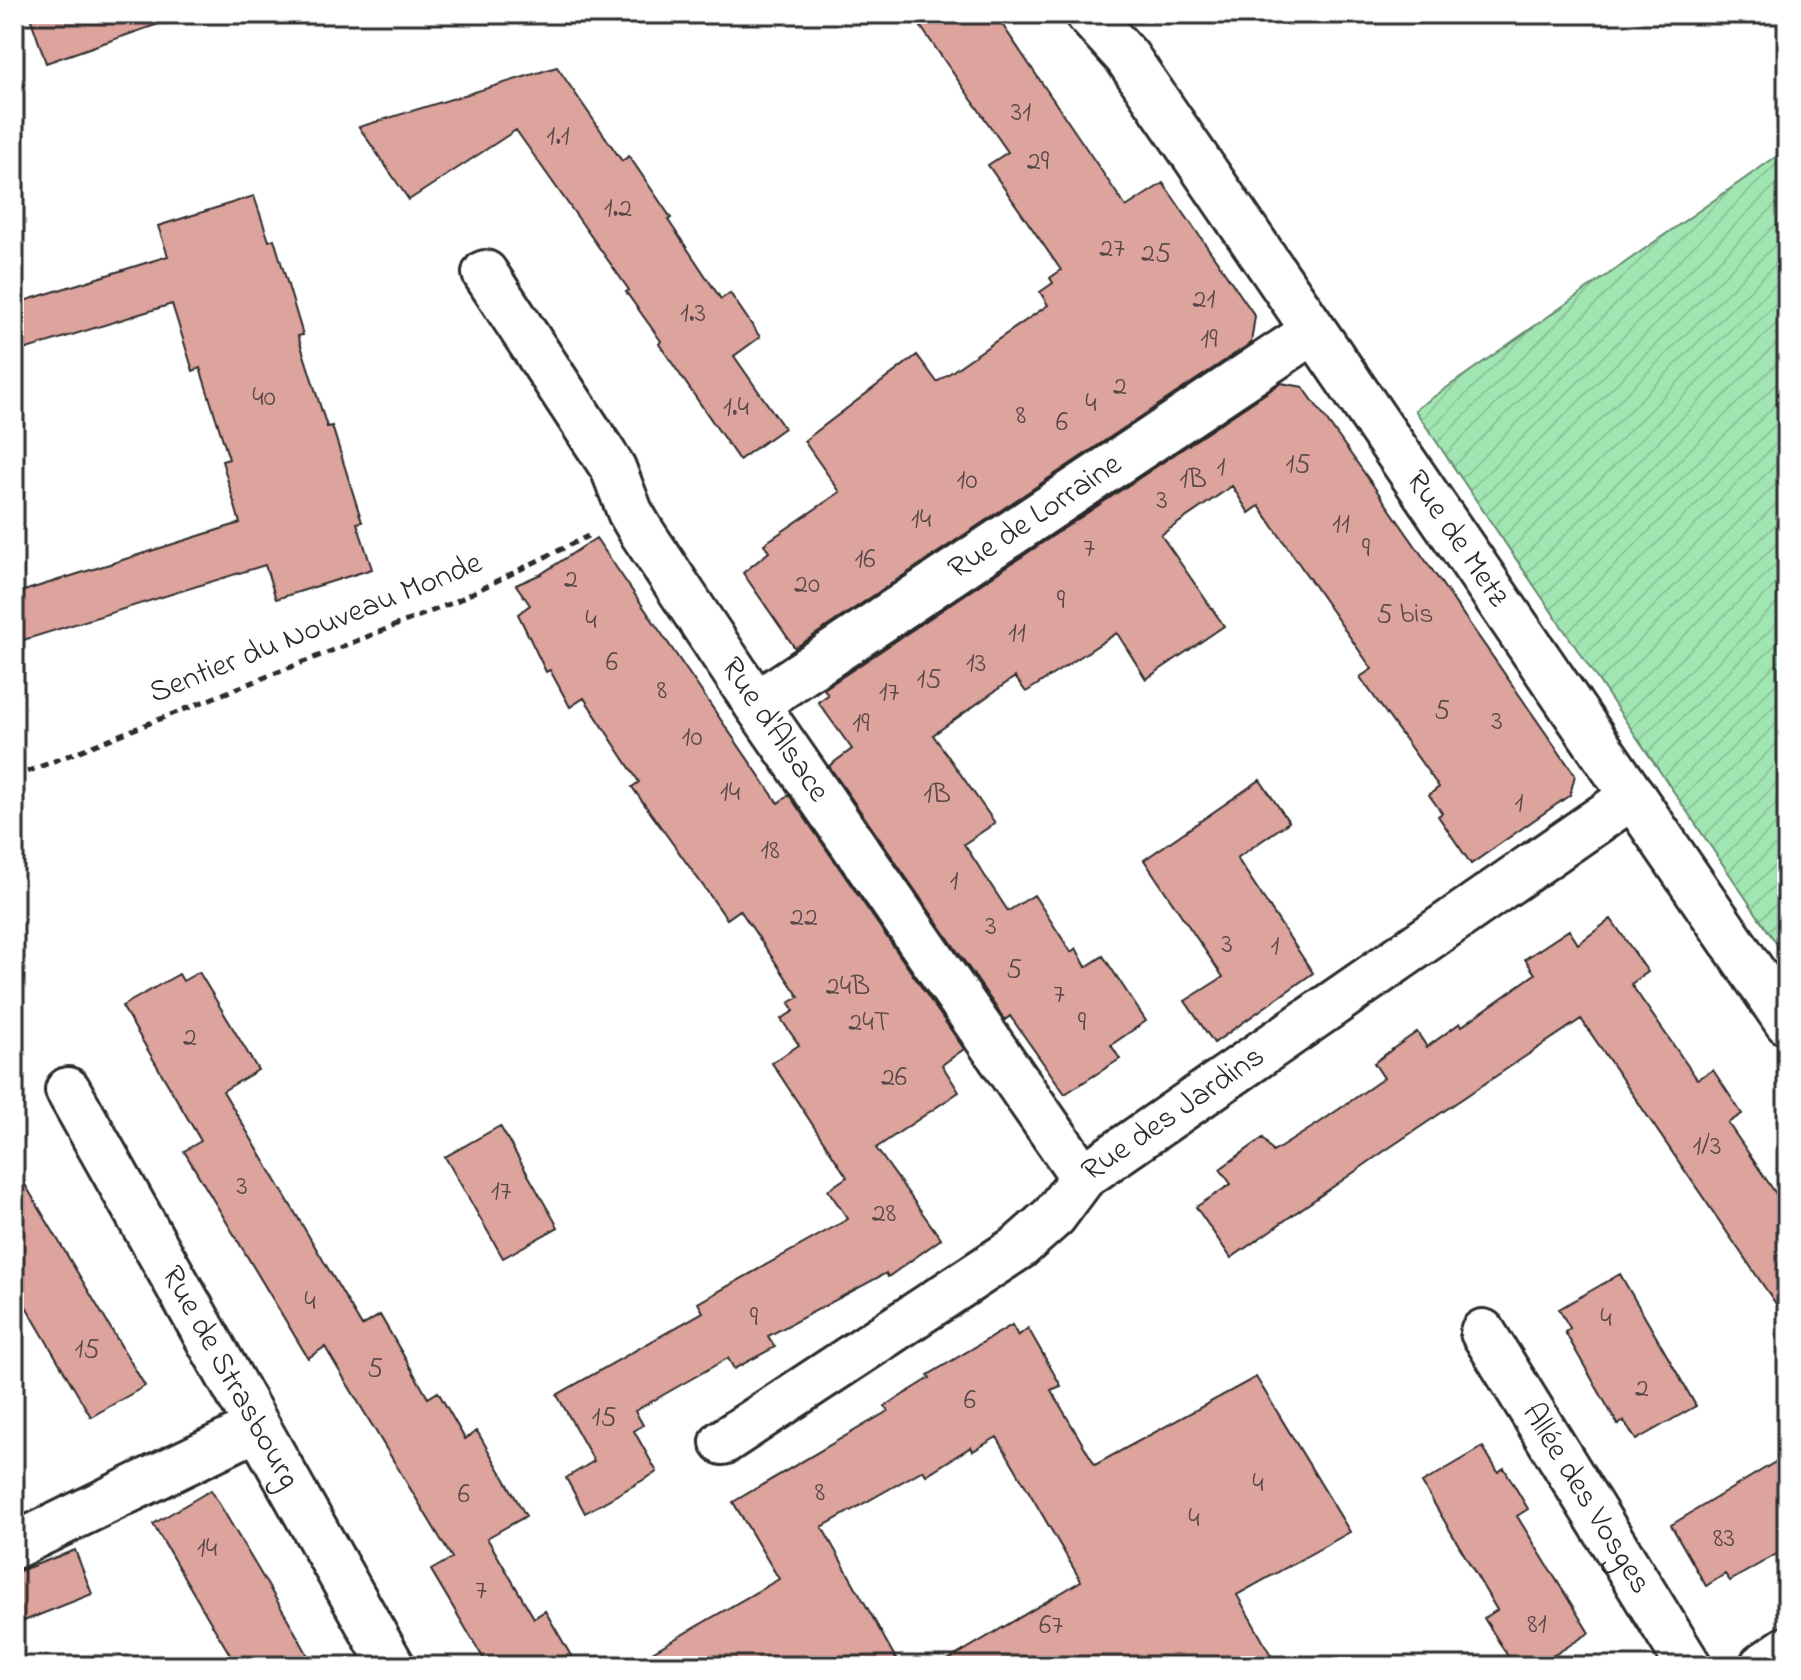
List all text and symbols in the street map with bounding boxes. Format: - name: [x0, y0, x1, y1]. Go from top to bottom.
- house number: 31: [1011, 93, 1031, 134]
- house number: 1.1: [546, 117, 570, 158]
- house number: 29: [1027, 142, 1050, 183]
- house number: 1.2: [604, 189, 632, 230]
- house number: 27: [1099, 229, 1125, 270]
- house number: 25: [1141, 234, 1171, 275]
- house number: 21: [1193, 280, 1216, 321]
- house number: 1.3: [680, 294, 706, 335]
- house number: 19: [1200, 320, 1218, 361]
- house number: 2: [1113, 367, 1127, 408]
- house number: 40: [252, 378, 276, 419]
- house number: 4: [1085, 384, 1097, 425]
- house number: 1.4: [723, 388, 750, 429]
- house number: 8: [1016, 396, 1026, 437]
- house number: 6: [1056, 403, 1068, 444]
- street label: Rue de Lorraine: [939, 442, 1132, 592]
- house number: 15: [1286, 445, 1310, 486]
- house number: 1: [1217, 448, 1226, 489]
- house number: 1B: [1179, 460, 1207, 501]
- house number: 10: [956, 461, 978, 502]
- street label: Rue de Metz: [1393, 461, 1521, 617]
- house number: 3: [1156, 481, 1168, 522]
- house number: 14: [911, 500, 932, 541]
- house number: 11: [1332, 505, 1350, 546]
- house number: 7: [1083, 529, 1095, 570]
- house number: 9: [1362, 529, 1371, 570]
- street label: Sentier du Nouveau Monde: [142, 540, 490, 717]
- house number: 16: [854, 540, 876, 581]
- house number: 2: [564, 560, 578, 601]
- house number: 20: [794, 565, 820, 606]
- house number: 9: [1057, 581, 1066, 622]
- house number: 5 bis: [1376, 595, 1434, 636]
- house number: 4: [585, 601, 597, 642]
- house number: 11: [1008, 614, 1026, 655]
- house number: 6: [606, 643, 618, 684]
- house number: 13: [966, 644, 986, 685]
- street label: Rue d'Alsace: [708, 648, 841, 813]
- house number: 15: [917, 660, 941, 701]
- house number: 8: [657, 671, 667, 712]
- house number: 17: [879, 673, 900, 714]
- house number: 5: [1434, 691, 1450, 732]
- house number: 3: [1491, 702, 1503, 743]
- house number: 19: [852, 704, 870, 745]
- house number: 10: [681, 718, 703, 759]
- house number: 14: [720, 773, 741, 814]
- house number: 1B: [923, 775, 951, 816]
- house number: 1: [1515, 784, 1524, 825]
- house number: 18: [760, 831, 780, 872]
- house number: 1: [950, 862, 959, 903]
- house number: 22: [790, 898, 818, 939]
- house number: 3: [985, 907, 997, 948]
- house number: 3: [1221, 925, 1233, 966]
- house number: 1: [1271, 927, 1280, 968]
- house number: 5: [1006, 950, 1022, 991]
- house number: 24B: [826, 967, 870, 1008]
- house number: 7: [1053, 975, 1065, 1016]
- house number: 24T: [848, 1003, 890, 1044]
- house number: 9: [1078, 1003, 1087, 1044]
- house number: 2: [183, 1018, 197, 1059]
- street label: Rue des Jardins: [1072, 1034, 1275, 1194]
- house number: 26: [881, 1058, 907, 1099]
- house number: 1/3: [1692, 1127, 1722, 1168]
- house number: 3: [236, 1167, 248, 1208]
- house number: 17: [491, 1172, 512, 1213]
- house number: 28: [872, 1194, 896, 1235]
- street label: Rue de Strasbourg: [148, 1257, 311, 1498]
- house number: 4: [304, 1282, 316, 1323]
- house number: 9: [750, 1298, 759, 1339]
- house number: 4: [1600, 1299, 1612, 1340]
- house number: 15: [75, 1330, 99, 1371]
- house number: 5: [367, 1349, 383, 1390]
- house number: 2: [1635, 1369, 1649, 1410]
- house number: 6: [964, 1381, 976, 1422]
- street label: Allée des Vosges: [1509, 1394, 1663, 1603]
- house number: 15: [592, 1398, 616, 1439]
- house number: 4: [1252, 1464, 1264, 1505]
- house number: 8: [815, 1473, 825, 1514]
- house number: 6: [458, 1475, 470, 1516]
- house number: 4: [1188, 1499, 1200, 1540]
- house number: 83: [1713, 1519, 1735, 1560]
- house number: 14: [197, 1529, 218, 1570]
- house number: 7: [475, 1571, 487, 1612]
- house number: 81: [1527, 1605, 1547, 1646]
- house number: 67: [1039, 1606, 1063, 1647]

